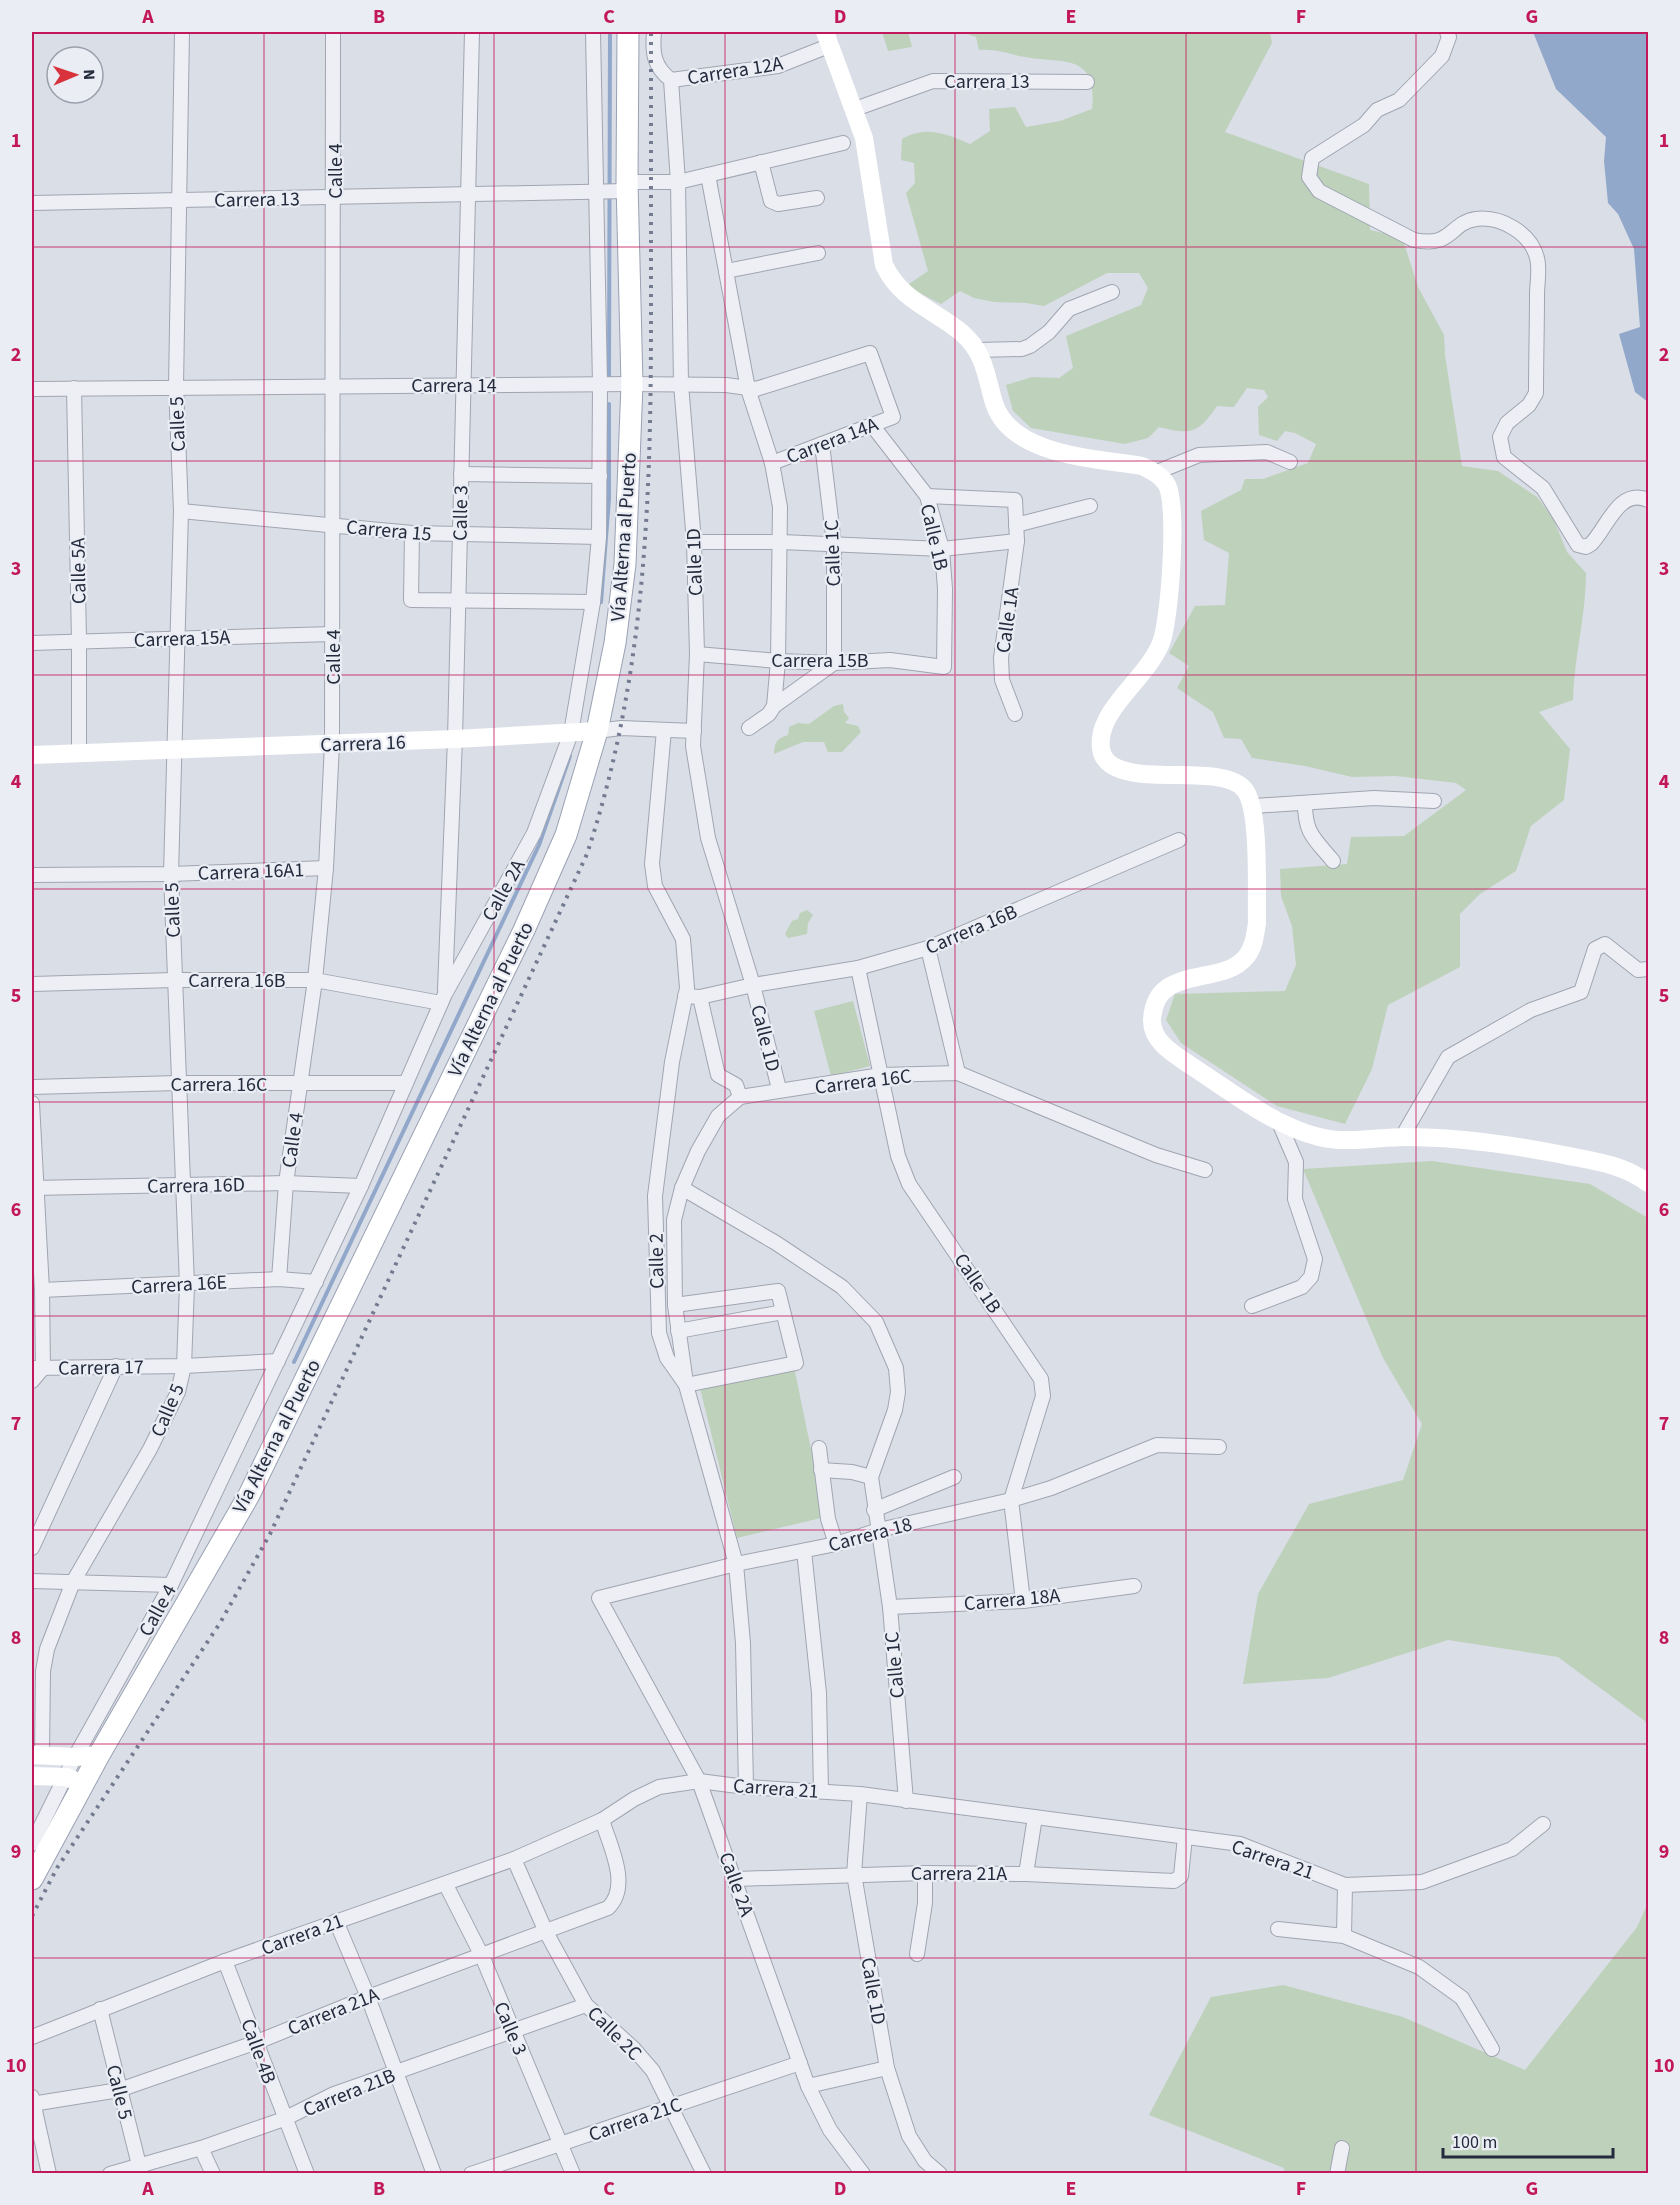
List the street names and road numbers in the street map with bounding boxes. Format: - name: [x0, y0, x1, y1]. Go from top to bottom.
- street label: Carrera 12A: [685, 50, 785, 92]
- street label: Carrera 13: [944, 68, 1030, 96]
- street label: Calle 4: [322, 143, 350, 199]
- street label: Carrera 13: [214, 185, 300, 215]
- street label: Carrera 14: [411, 372, 497, 400]
- street label: Calle 5: [163, 396, 193, 452]
- street label: Carrera 14A: [782, 411, 882, 471]
- street label: Vía Alterna al Puerto: [604, 452, 644, 623]
- street label: Calle 3: [447, 485, 475, 541]
- street label: Calle 1B: [913, 501, 955, 573]
- street label: Carrera 15: [345, 513, 433, 549]
- street label: Calle 1C: [818, 519, 848, 587]
- street label: Calle 1D: [680, 528, 710, 596]
- street label: Calle 5A: [64, 537, 94, 604]
- street label: Calle 1A: [990, 585, 1026, 655]
- street label: Carrera 15A: [133, 623, 231, 655]
- street label: Calle 4: [320, 629, 348, 685]
- street label: Carrera 15B: [771, 647, 869, 675]
- street label: Carrera 16: [320, 729, 406, 759]
- street label: Calle 2A: [476, 855, 532, 926]
- street label: Carrera 16A1: [197, 856, 305, 888]
- street label: Calle 5: [158, 882, 188, 938]
- street label: Carrera 16B: [921, 898, 1022, 962]
- street label: Vía Alterna al Puerto: [441, 917, 541, 1082]
- street label: Carrera 16B: [188, 967, 286, 995]
- street label: Calle 1D: [743, 1002, 787, 1075]
- street label: Carrera 16C: [813, 1062, 913, 1102]
- street label: Carrera 16C: [171, 1071, 267, 1099]
- street label: Calle 4: [275, 1111, 311, 1170]
- street label: Carrera 16D: [147, 1171, 245, 1201]
- street label: Calle 2: [643, 1233, 671, 1289]
- street label: Calle 1B: [947, 1248, 1008, 1319]
- street label: Carrera 16E: [130, 1269, 228, 1301]
- street label: Carrera 17: [58, 1353, 144, 1383]
- street label: Vía Alterna al Puerto: [226, 1355, 328, 1518]
- street label: Calle 5: [144, 1379, 192, 1441]
- street label: Carrera 18: [825, 1510, 915, 1560]
- street label: Calle 4: [132, 1579, 184, 1642]
- street label: Carrera 18A: [963, 1582, 1061, 1618]
- street label: Calle 1C: [878, 1630, 912, 1699]
- street label: Carrera 21: [732, 1772, 820, 1806]
- street label: Carrera 21: [1228, 1833, 1318, 1887]
- street label: Calle 2A: [712, 1848, 761, 1920]
- street label: Carrera 21A: [911, 1860, 1007, 1888]
- street label: Carrera 21: [257, 1907, 347, 1963]
- street label: Calle 1D: [853, 1955, 893, 2027]
- street label: Carrera 21A: [283, 1981, 383, 2043]
- street label: Calle 3: [486, 1997, 534, 2059]
- street label: Calle 2C: [581, 2000, 648, 2067]
- street label: Calle 4B: [233, 2015, 283, 2088]
- street label: Calle 5: [99, 2062, 139, 2123]
- street label: Carrera 21B: [299, 2062, 400, 2124]
- street label: Carrera 21C: [585, 2091, 686, 2149]

